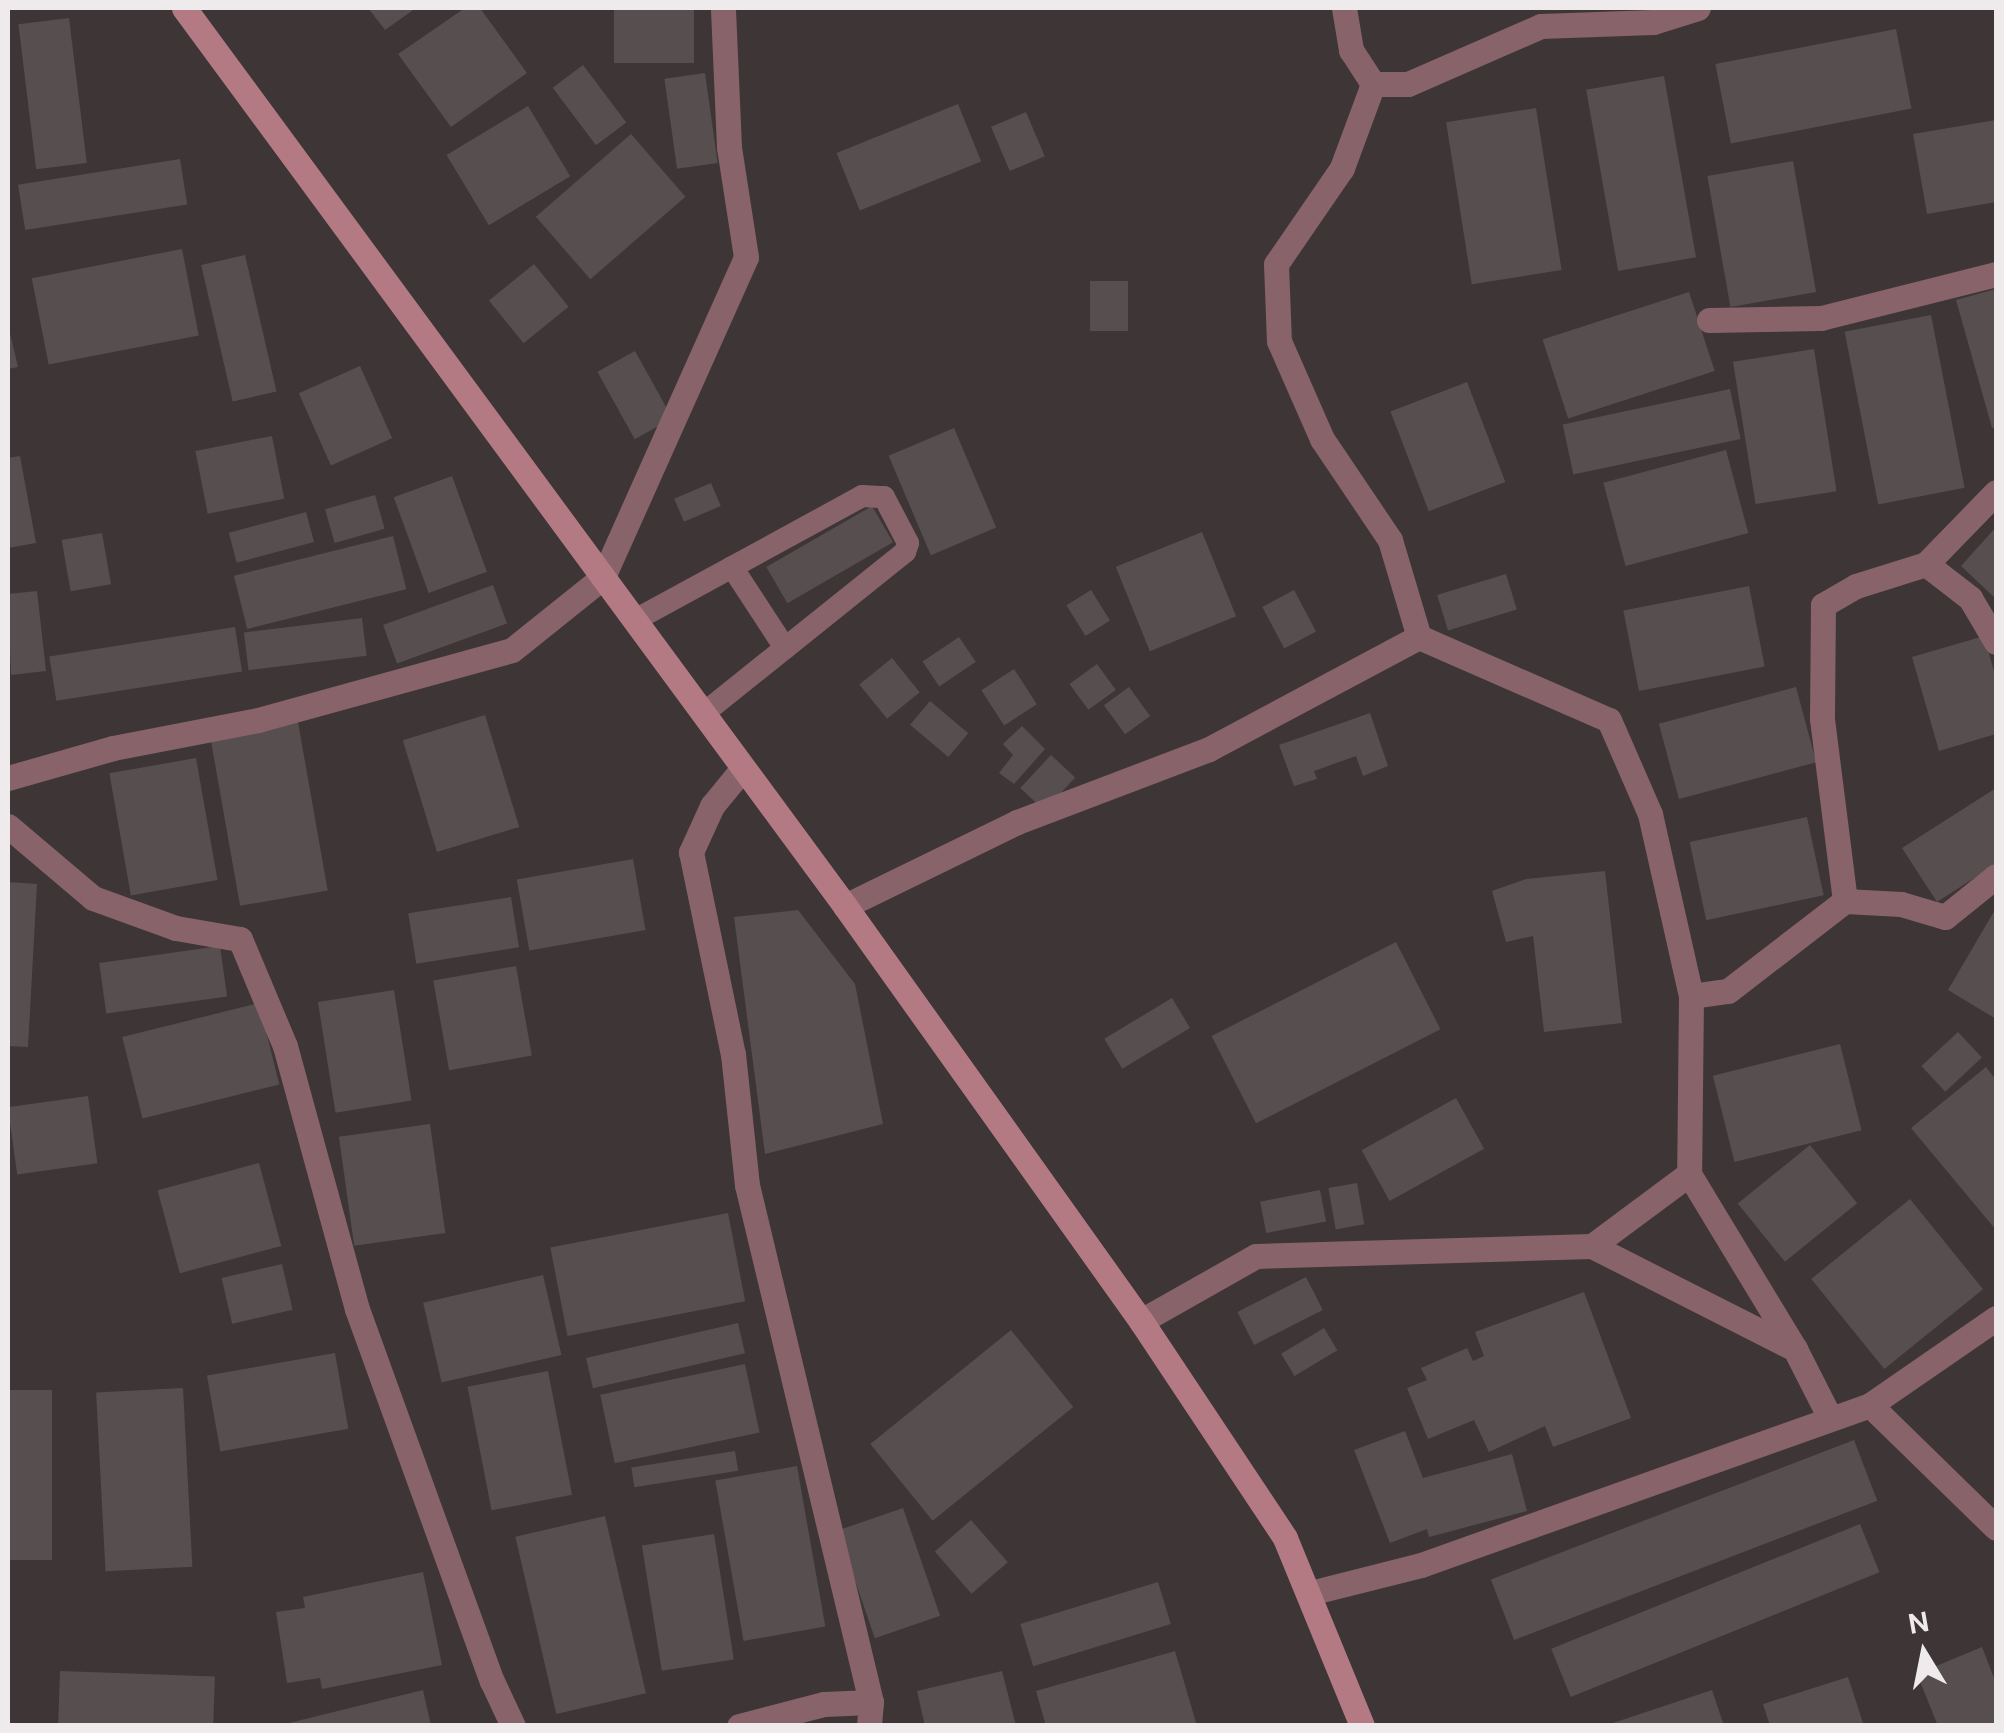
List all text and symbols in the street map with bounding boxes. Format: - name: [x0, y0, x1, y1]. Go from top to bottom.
- north arrow: [1874, 1603, 1974, 1703]
- text: N: [1905, 1603, 1932, 1643]

